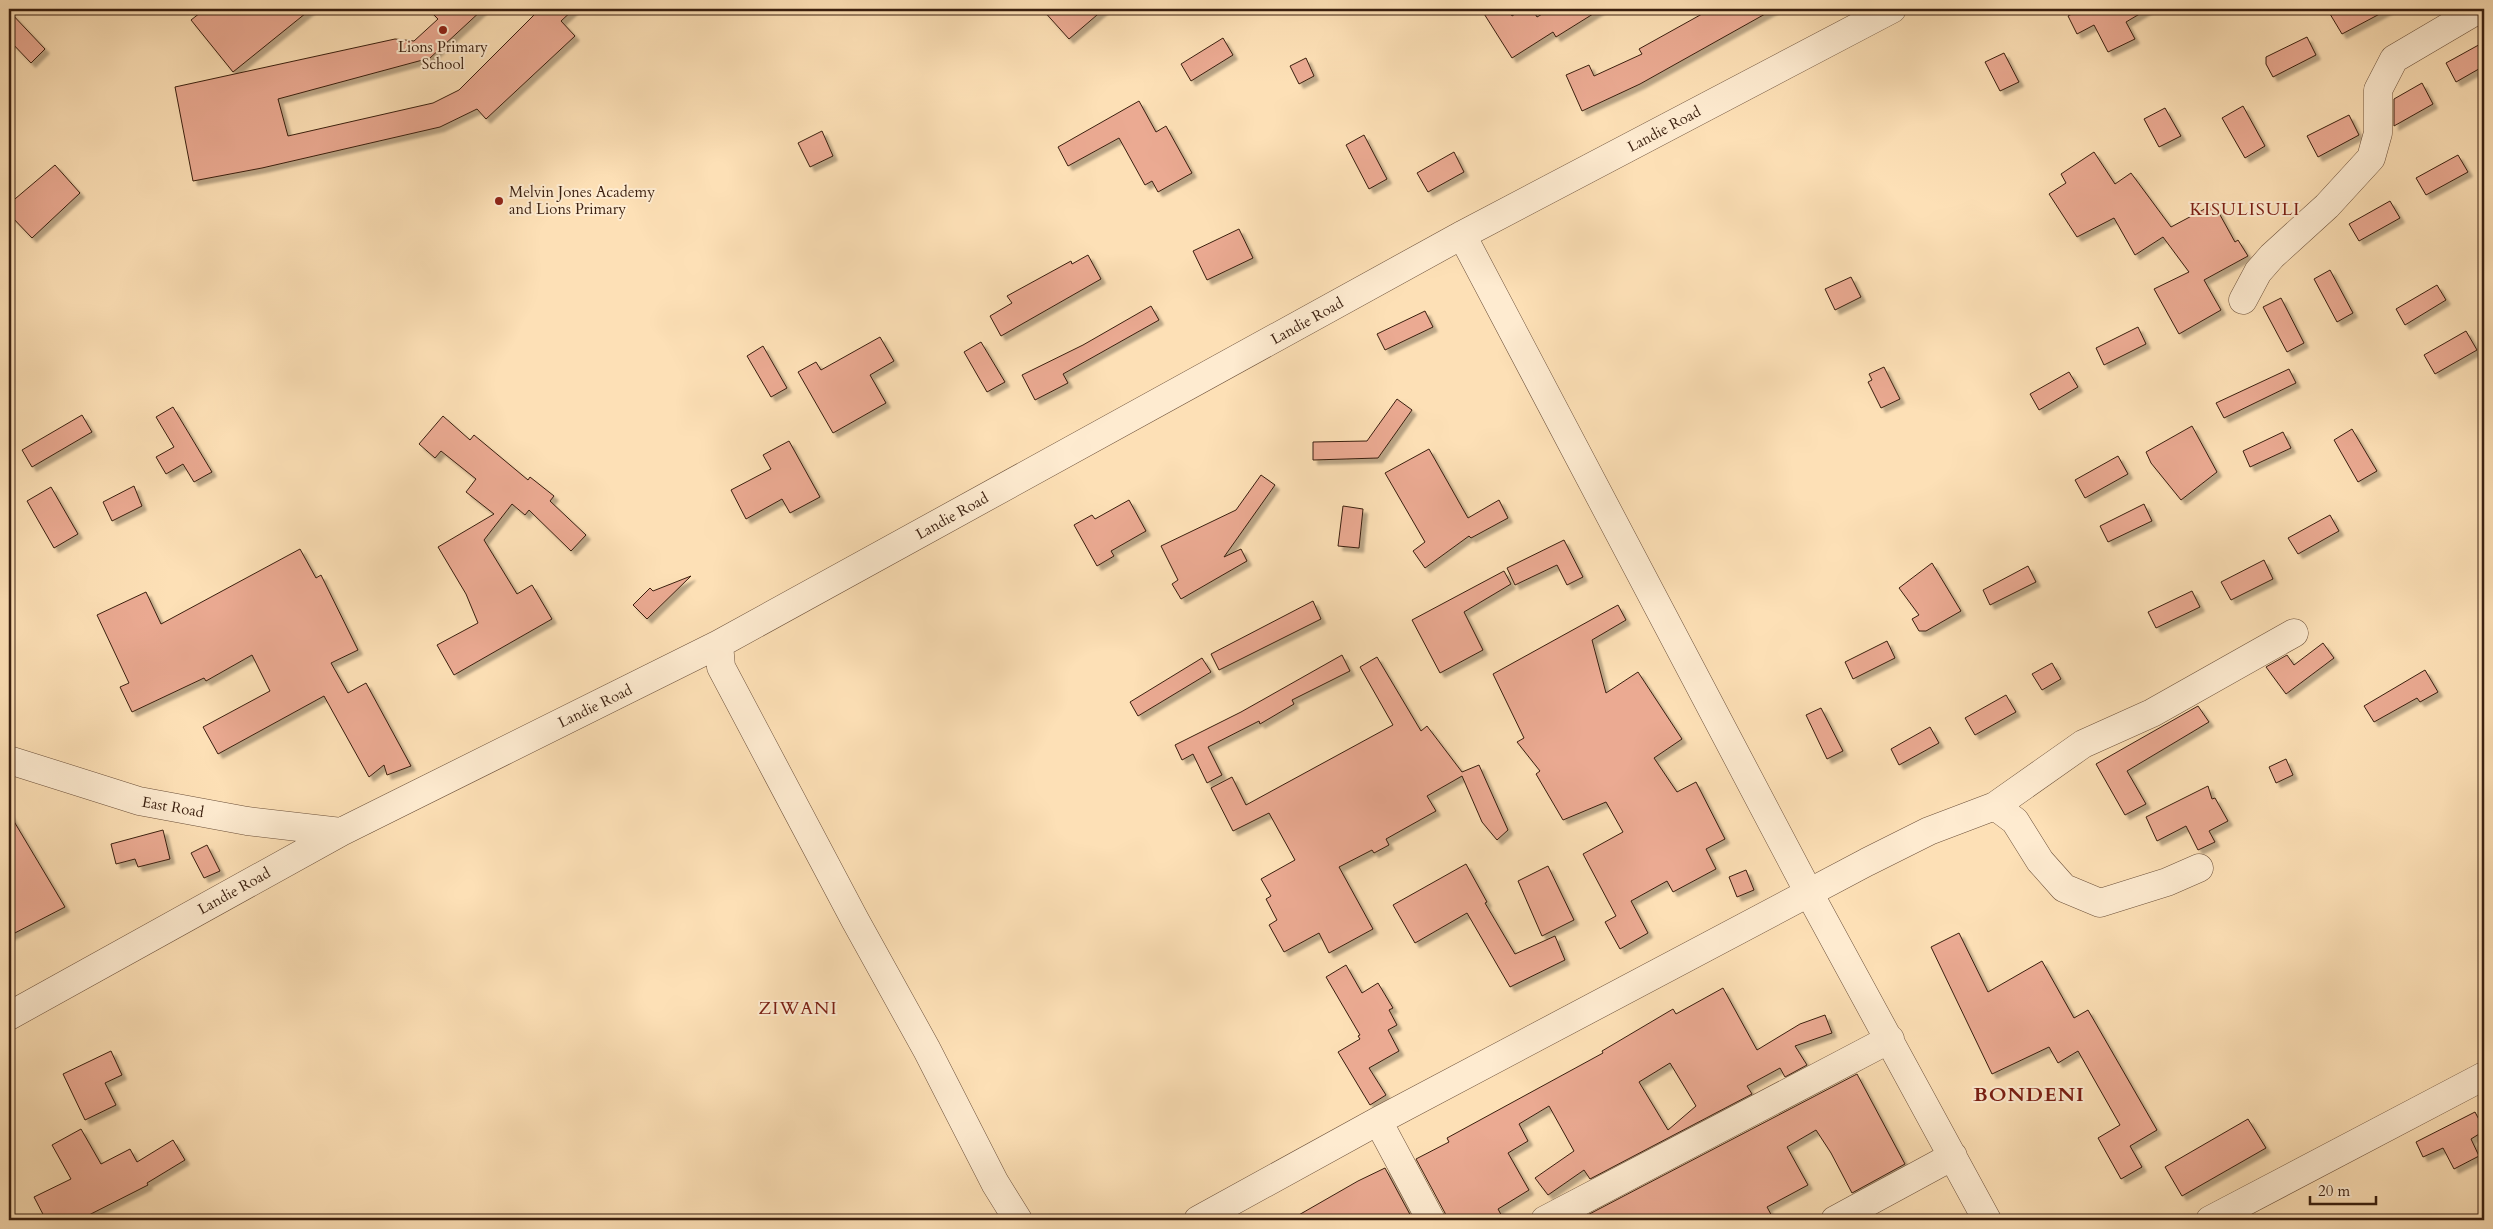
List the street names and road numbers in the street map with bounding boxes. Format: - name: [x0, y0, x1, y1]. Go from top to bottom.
- street label: Landie Road: [1624, 101, 1704, 157]
- street label: Landie Road: [1267, 293, 1347, 349]
- street label: Landie Road: [912, 488, 992, 544]
- street label: Landie Road: [555, 679, 635, 733]
- street label: East Road: [140, 792, 206, 822]
- street label: Landie Road: [194, 863, 274, 919]

